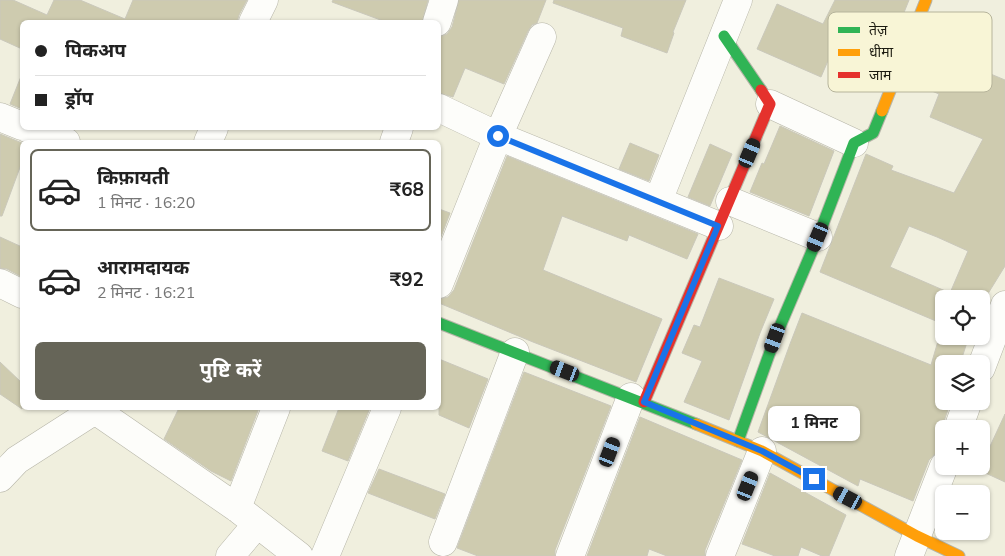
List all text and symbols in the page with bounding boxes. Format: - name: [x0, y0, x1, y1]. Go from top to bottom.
- legend: [828, 12, 992, 92]
- text: तेज़: [869, 21, 888, 40]
- text: पिकअप: [65, 38, 126, 64]
- text: धीमा: [869, 43, 894, 62]
- text: जाम: [869, 66, 892, 85]
- text: ड्रॉप: [65, 86, 93, 112]
- route start: [487, 125, 509, 147]
- car: [737, 136, 762, 170]
- text: किफ़ायती: [97, 165, 169, 191]
- icon: car: [37, 168, 82, 213]
- text: ₹68: [390, 177, 424, 203]
- text: 1 मिनट · 16:20: [97, 192, 195, 214]
- car: [805, 220, 830, 254]
- text: आरामदायक: [97, 255, 189, 281]
- icon: car: [37, 258, 82, 303]
- text: ₹92: [390, 267, 424, 293]
- text: 2 मिनट · 16:21: [97, 282, 195, 304]
- map controls: [935, 290, 990, 540]
- button: locate: [935, 290, 990, 345]
- car: [762, 321, 787, 355]
- button: पुष्टि करें: [35, 342, 426, 400]
- button: layers: [935, 355, 990, 410]
- car: [548, 359, 581, 383]
- callout: 1 मिनट: [768, 406, 860, 442]
- text: 1 मिनट: [790, 412, 838, 434]
- button: +: [935, 420, 990, 475]
- car: [597, 435, 622, 469]
- route end: [803, 468, 825, 490]
- car: [735, 469, 760, 503]
- car: [831, 484, 864, 512]
- button: −: [935, 485, 990, 540]

